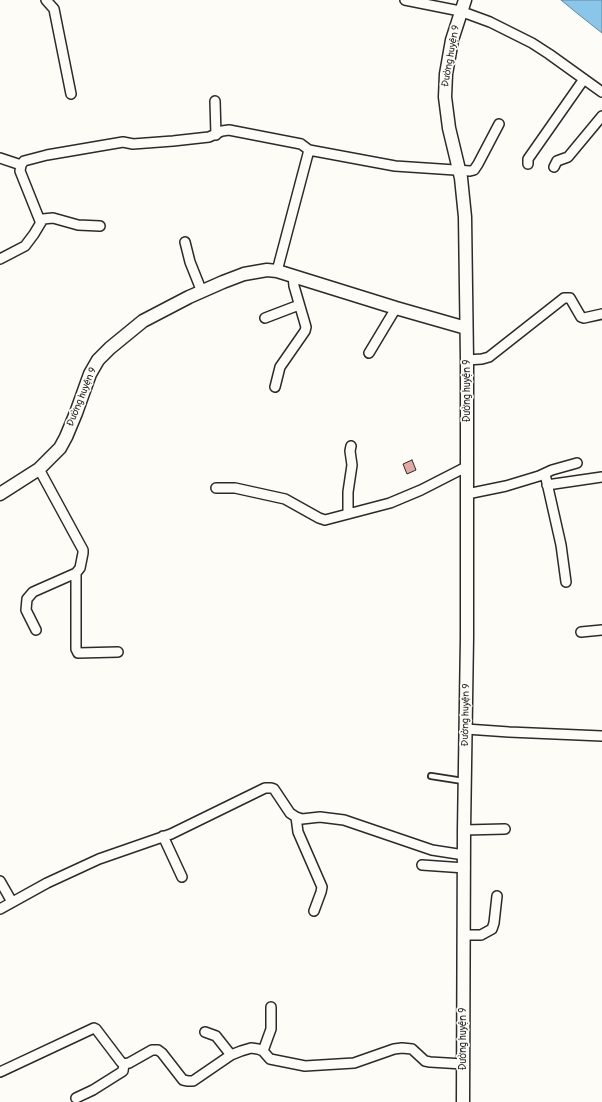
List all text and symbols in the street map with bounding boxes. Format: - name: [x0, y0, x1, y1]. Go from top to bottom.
- street label: Đường huyện 9: [440, 24, 462, 88]
- street label: Đường huyện 9: [461, 360, 473, 422]
- street label: Đường huyện 9: [65, 366, 99, 428]
- street label: Đường huyện 9: [459, 684, 473, 746]
- street label: Đường huyện 9: [457, 1008, 469, 1070]

